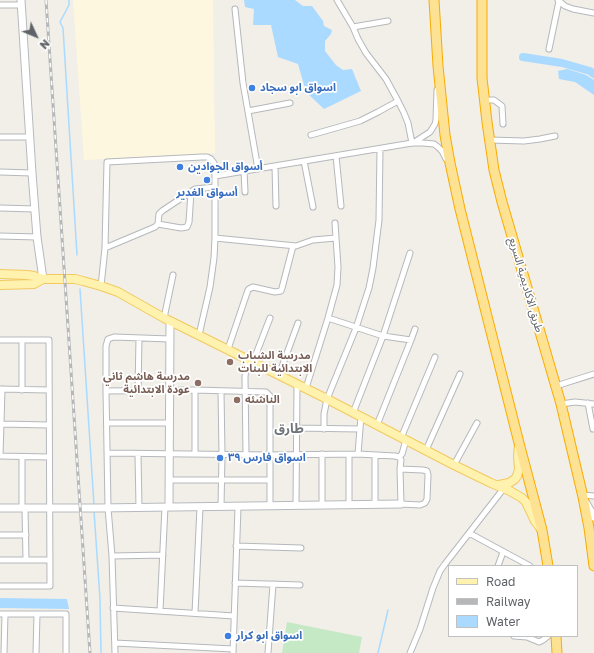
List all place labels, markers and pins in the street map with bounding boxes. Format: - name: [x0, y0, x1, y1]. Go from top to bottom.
- place label: اسواق ابو سجاد: [260, 81, 336, 95]
- marker: اسواق ابو سجاد: [247, 83, 257, 93]
- place label: أسواق الجوادين: [188, 160, 263, 174]
- marker: أسواق الجوادين: [175, 162, 185, 172]
- marker: أسواق الغدير: [202, 175, 212, 185]
- place label: أسواق الغدير: [176, 186, 238, 200]
- place label: مدرسة الشباب الابتدائية للبنات: [238, 349, 312, 375]
- marker: مدرسة الشباب الابتدائية للبنات: [225, 357, 235, 367]
- place label: مدرسة هاشم ثاني عودة الابتدائية: [103, 370, 190, 396]
- marker: مدرسة هاشم ثاني عودة الابتدائية: [193, 378, 203, 388]
- place label: الناشئه: [245, 393, 280, 407]
- marker: الناشئه: [232, 395, 242, 405]
- place label: اسواق فارس ٣٩: [228, 451, 306, 465]
- marker: اسواق فارس ٣٩: [215, 453, 225, 463]
- place label: اسواق ابو كرار: [236, 629, 302, 643]
- marker: اسواق ابو كرار: [223, 631, 233, 641]

